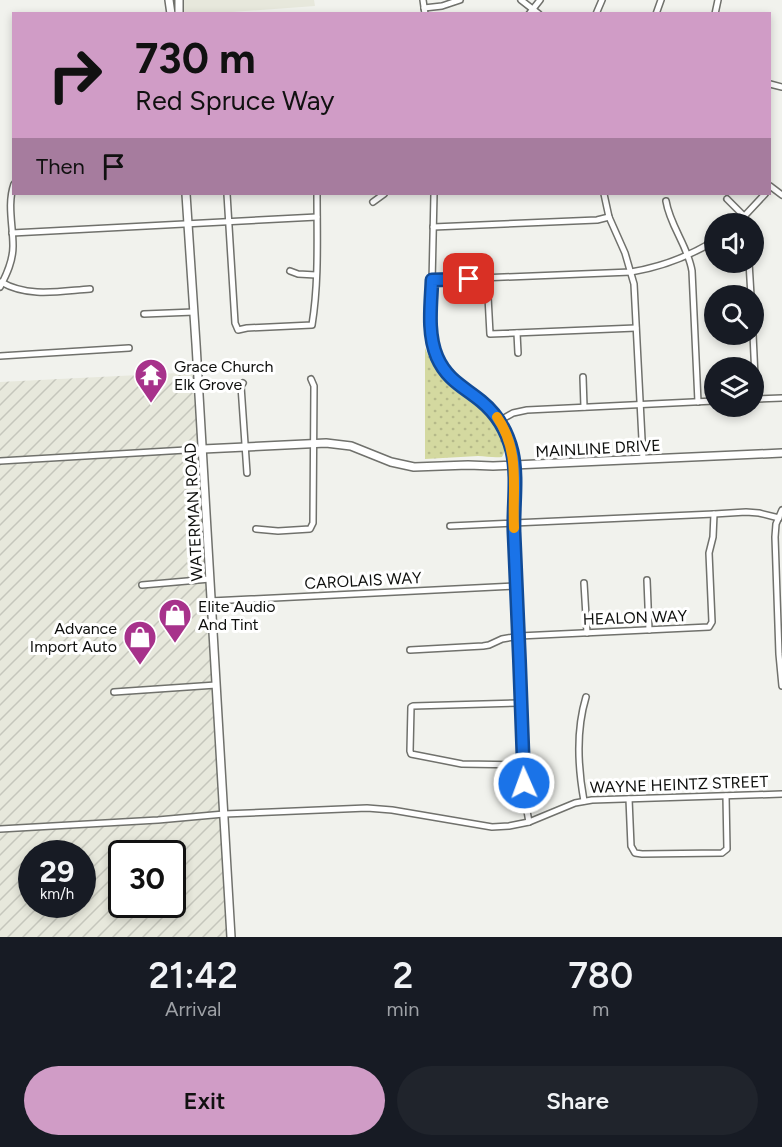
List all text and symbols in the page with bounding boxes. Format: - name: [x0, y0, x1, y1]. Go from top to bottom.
- text: 730 m: [135, 33, 256, 84]
- icon: right: [36, 36, 114, 114]
- text: Red Spruce Way: [135, 84, 334, 117]
- icon: arrive: [97, 150, 130, 183]
- text: Then: [36, 153, 85, 180]
- map controls: [704, 213, 764, 417]
- button: sound: [704, 213, 764, 273]
- pin: [443, 253, 494, 304]
- icon: arrive: [452, 262, 485, 295]
- button: search: [704, 285, 764, 345]
- temple icon: Grace Church Elk Grove: [133, 357, 169, 404]
- place label: Grace Church Elk Grove: [174, 357, 274, 394]
- button: layers: [704, 357, 764, 417]
- street label: MAINLINE DRIVE: [535, 436, 661, 461]
- street label: WATERMAN ROAD: [180, 442, 207, 582]
- street label: CAROLAIS WAY: [304, 568, 422, 593]
- shop icon: Elite Audio And Tint: [157, 597, 193, 644]
- place label: Elite Audio And Tint: [198, 597, 276, 634]
- street label: HEALON WAY: [583, 606, 688, 629]
- place label: Advance Import Auto: [30, 619, 117, 656]
- shop icon: Advance Import Auto: [122, 619, 158, 666]
- position arrow: [492, 751, 556, 815]
- street label: WAYNE HEINTZ STREET: [589, 772, 769, 797]
- speed limit sign: 30: [108, 840, 186, 918]
- text: 29: [40, 853, 74, 890]
- text: km/h: [40, 885, 74, 903]
- text: 21:42: [149, 954, 238, 997]
- text: 2: [393, 954, 413, 997]
- text: 780: [568, 954, 633, 997]
- text: Arrival: [165, 997, 222, 1021]
- text: min: [387, 997, 419, 1021]
- text: m: [592, 997, 609, 1021]
- button: Exit: [24, 1066, 385, 1135]
- button: Share: [397, 1066, 758, 1135]

